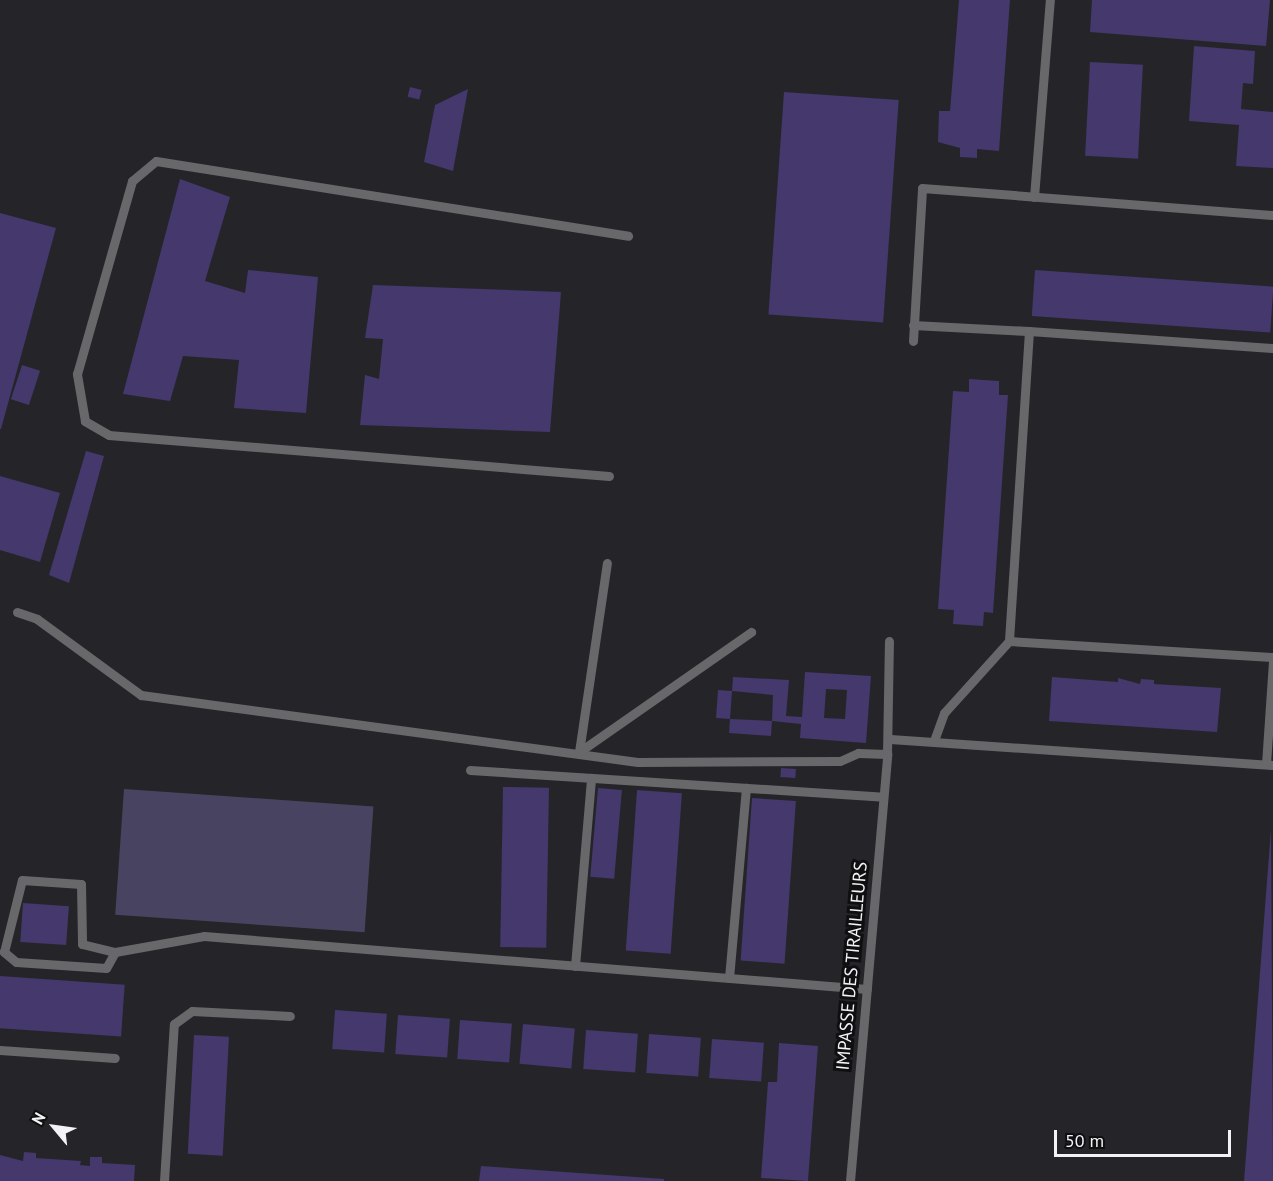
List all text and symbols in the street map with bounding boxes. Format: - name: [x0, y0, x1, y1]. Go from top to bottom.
- street label: IMPASSE DES TIRAILLEURS: [832, 861, 872, 1071]
- north arrow: [24, 1097, 84, 1157]
- text: N: [27, 1109, 50, 1128]
- scale bar: [1057, 1118, 1234, 1156]
- text: 50 m: [1065, 1129, 1104, 1152]

